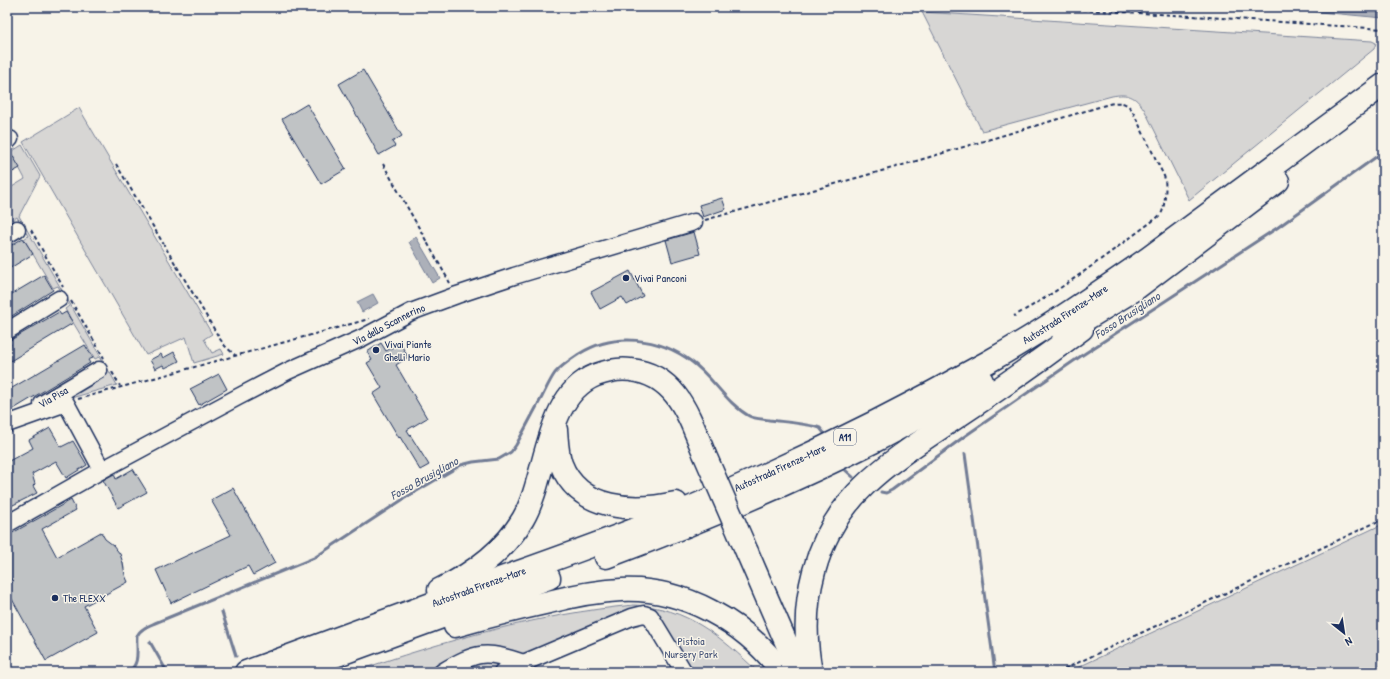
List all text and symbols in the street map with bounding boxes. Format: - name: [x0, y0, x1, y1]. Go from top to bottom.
- place label: Vivai Panconi: [634, 271, 687, 285]
- marker: Vivai Panconi: [621, 273, 631, 283]
- street label: Autostrada Firenze-Mare: [1020, 281, 1111, 347]
- water label: Fosso Brusigliano: [1091, 287, 1164, 343]
- street label: Via dello Scannerino: [350, 300, 428, 348]
- place label: Vivai Piante Ghelli Mario: [384, 337, 432, 364]
- marker: Vivai Piante Ghelli Mario: [371, 345, 381, 355]
- street label: Via Pisa: [36, 383, 71, 411]
- road number: A11: [834, 429, 856, 445]
- street label: Autostrada Firenze-Mare: [732, 440, 828, 495]
- water label: Fosso Brusigliano: [387, 452, 462, 504]
- street label: Autostrada Firenze-Mare: [430, 563, 528, 610]
- place label: The FLEXX: [63, 591, 106, 605]
- marker: The FLEXX: [50, 593, 60, 603]
- north arrow: [1324, 613, 1364, 653]
- park label: Pistoia Nursery Park: [665, 634, 718, 661]
- text: N: [1343, 634, 1355, 649]

